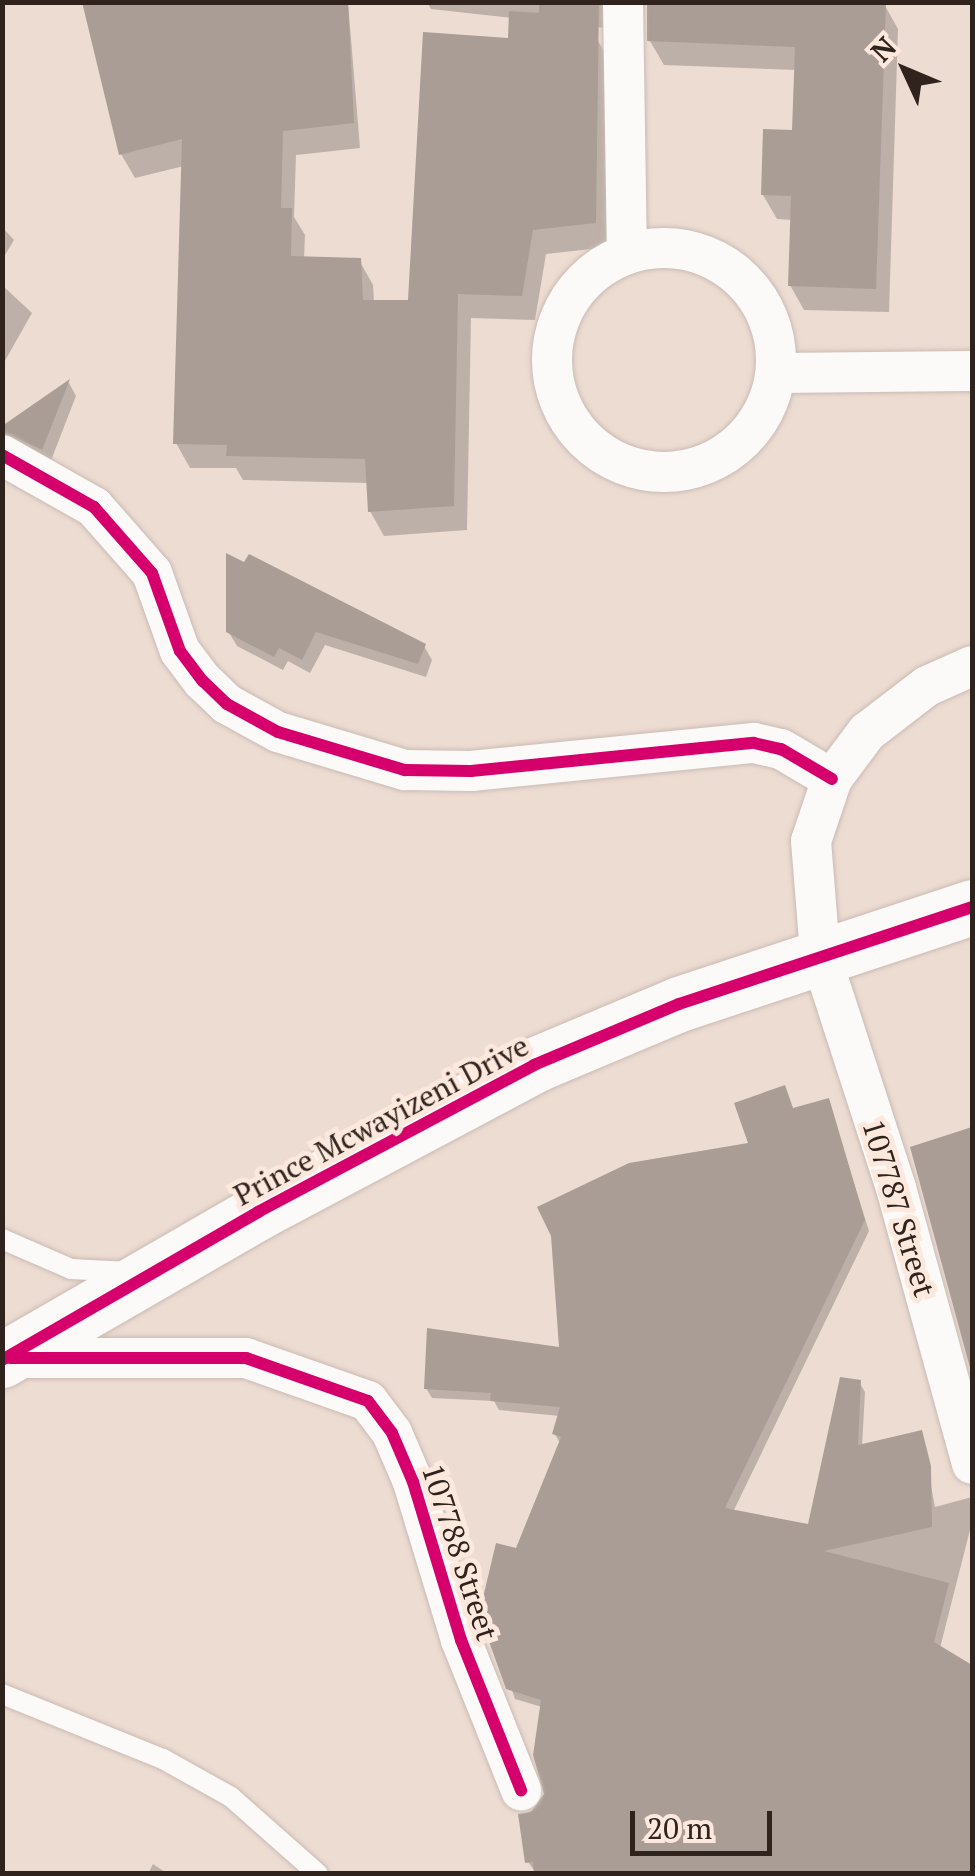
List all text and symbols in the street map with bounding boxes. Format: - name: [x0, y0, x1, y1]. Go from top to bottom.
- north arrow: [855, 20, 955, 120]
- text: N: [862, 28, 904, 69]
- street label: Prince Mcwayizeni Drive: [228, 1027, 534, 1213]
- street label: 107787 Street: [855, 1115, 943, 1301]
- street label: 107788 Street: [415, 1459, 505, 1645]
- scale bar: [635, 1791, 778, 1853]
- text: 20 m: [647, 1808, 712, 1848]

